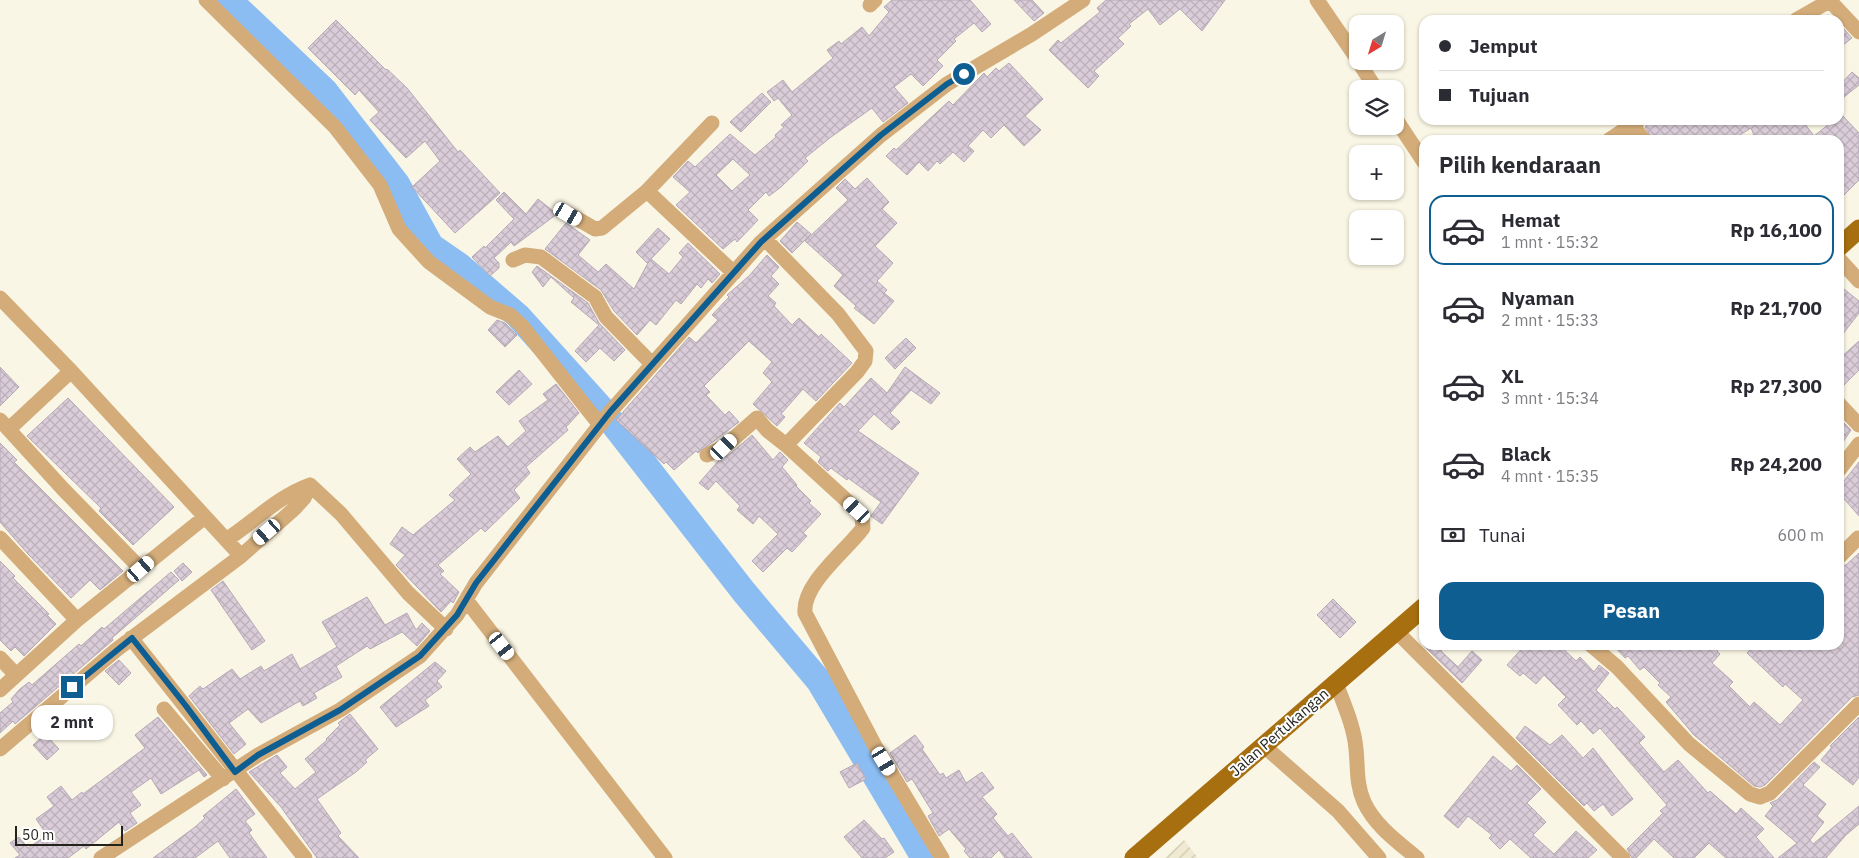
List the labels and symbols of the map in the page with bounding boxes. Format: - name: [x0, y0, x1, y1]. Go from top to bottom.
- north arrow: [1349, 15, 1404, 70]
- route start: [953, 63, 975, 85]
- car: [551, 200, 584, 228]
- car: [707, 431, 740, 463]
- car: [840, 494, 873, 526]
- car: [250, 516, 283, 548]
- car: [124, 553, 157, 585]
- car: [486, 630, 517, 662]
- route end: [61, 676, 83, 698]
- street label: Jalan Pertukangan: [1226, 684, 1332, 780]
- callout: 2 mnt: [31, 704, 113, 740]
- car: [869, 744, 898, 778]
- scale bar: [15, 823, 122, 846]

